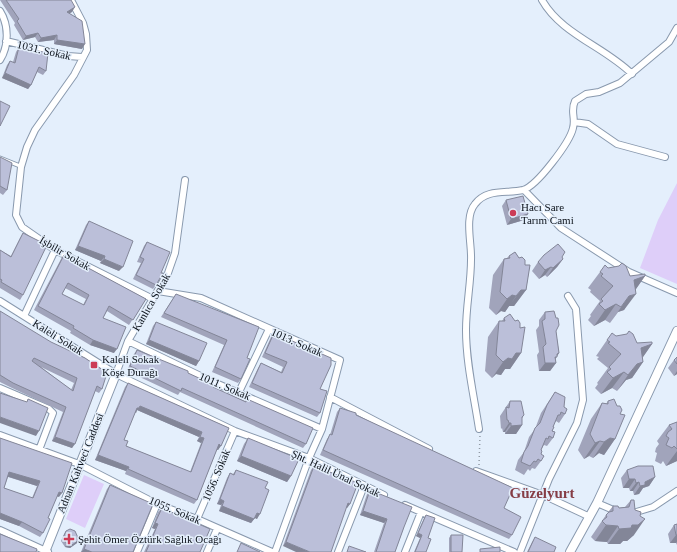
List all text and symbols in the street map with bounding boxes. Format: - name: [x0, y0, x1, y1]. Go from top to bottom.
- street label: 1031. Sokak: [16, 38, 73, 62]
- place label: Hacı Sare Tarım Cami: [521, 201, 574, 226]
- marker: Hacı Sare Tarım Cami: [508, 208, 518, 218]
- street label: İşbilir Sokak: [38, 234, 93, 273]
- street label: Kanlıca Sokak: [130, 271, 173, 333]
- street label: Kaleli Sokak: [31, 317, 86, 357]
- street label: 1013. Sokak: [269, 325, 325, 359]
- place label: Kaleli Sokak Köşe Durağı: [102, 353, 160, 378]
- marker: Kaleli Sokak Köşe Durağı: [89, 360, 99, 370]
- street label: 1011. Sokak: [198, 370, 253, 402]
- street label: Adnan Kahveci Caddesi: [54, 411, 106, 515]
- street label: 1056. Sokak: [200, 447, 232, 503]
- street label: Şht. Halil Ünal Sokak: [290, 447, 383, 499]
- district label: Güzelyurt: [510, 485, 575, 501]
- street label: 1055. Sokak: [147, 494, 203, 526]
- marker: Şehit Ömer Öztürk Sağlık Ocağı: [63, 533, 75, 545]
- place label: Şehit Ömer Öztürk Sağlık Ocağı: [78, 533, 222, 545]

